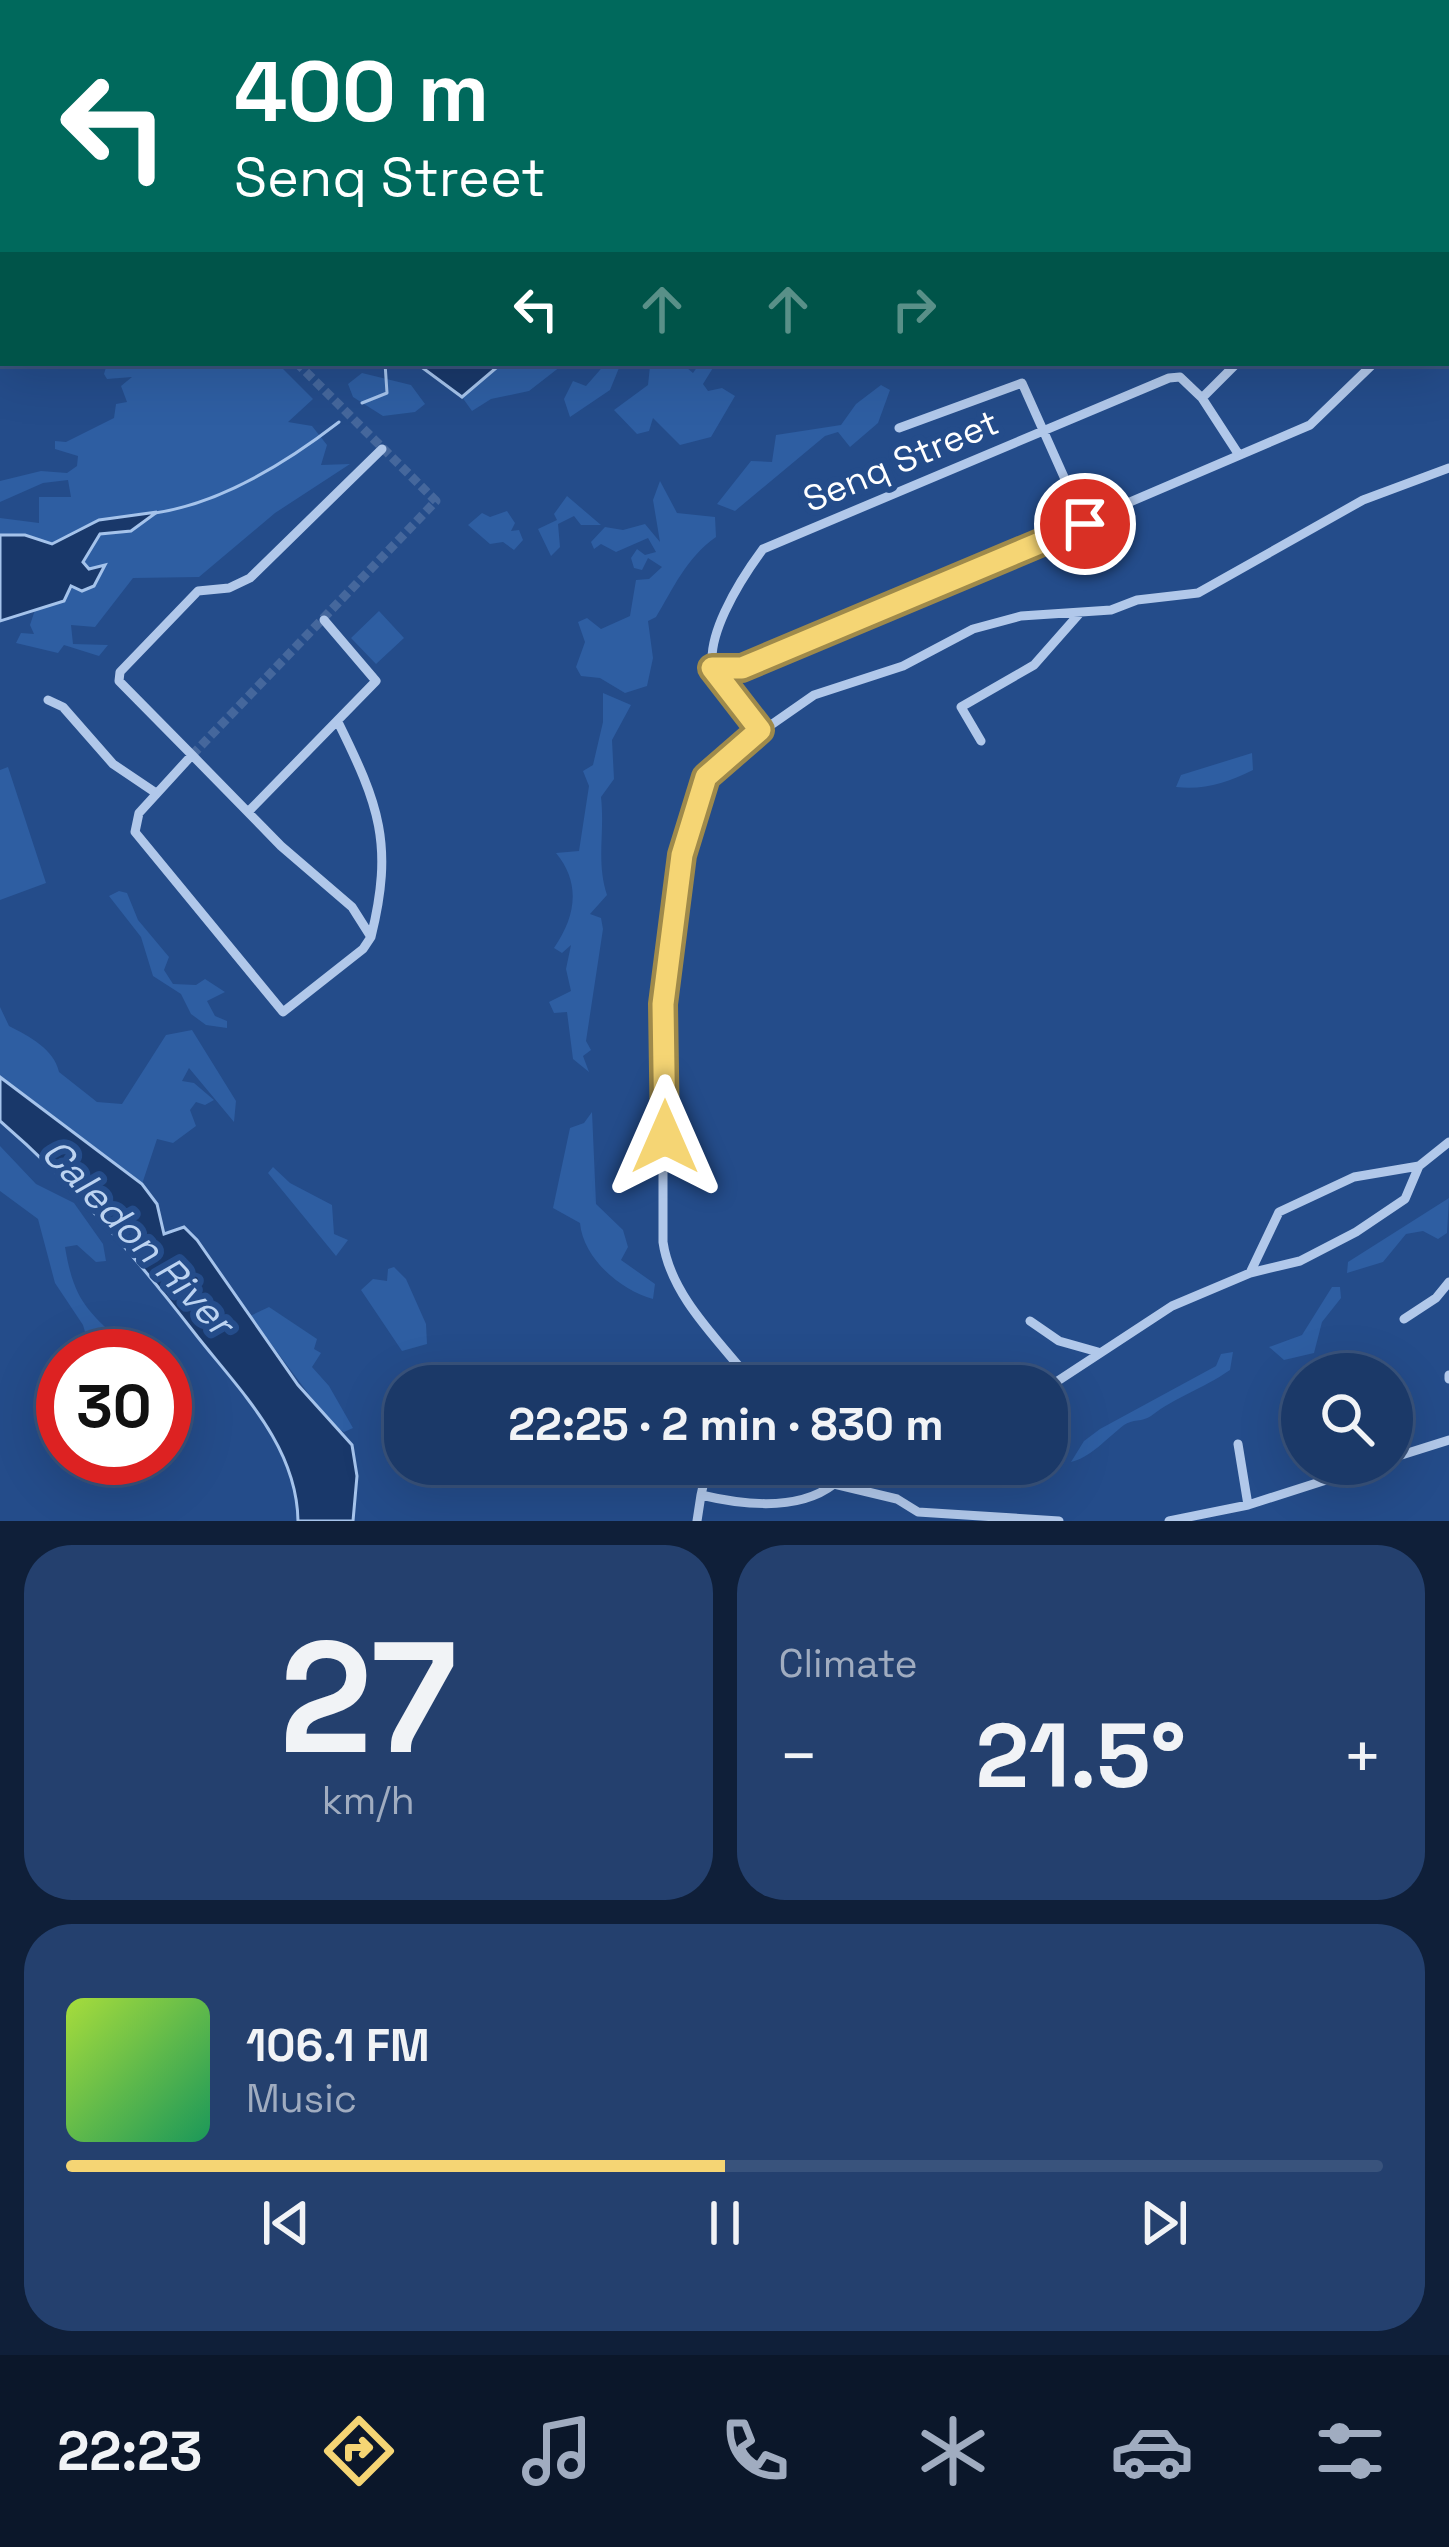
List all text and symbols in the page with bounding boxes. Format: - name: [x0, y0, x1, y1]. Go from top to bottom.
- text: 400 m: [234, 38, 489, 146]
- icon: left: [36, 48, 192, 204]
- text: Senq Street: [234, 143, 546, 212]
- icon: left: [503, 276, 569, 342]
- icon: ahead: [629, 276, 695, 342]
- icon: ahead: [755, 276, 821, 342]
- icon: right: [881, 276, 947, 342]
- street label: Senq Street: [796, 399, 1006, 523]
- pin: [1034, 473, 1136, 575]
- icon: arrive: [1052, 491, 1118, 557]
- position arrow: [602, 1074, 728, 1200]
- water label: Caledon River: [32, 1128, 247, 1349]
- speed limit sign: 30: [36, 1329, 192, 1485]
- map controls: [1281, 1353, 1413, 1485]
- button: search: [1281, 1353, 1413, 1485]
- text: 22:25 · 2 min · 830 m: [508, 1396, 944, 1453]
- text: 27: [279, 1598, 457, 1798]
- text: Climate: [779, 1639, 918, 1688]
- text: 21.5°: [976, 1698, 1186, 1813]
- text: −: [779, 1714, 819, 1798]
- text: +: [1342, 1714, 1383, 1798]
- text: km/h: [322, 1776, 415, 1825]
- text: 106.1 FM: [246, 2017, 430, 2074]
- text: Music: [246, 2074, 357, 2123]
- icon: previous: [253, 2190, 319, 2256]
- icon: pause: [692, 2190, 758, 2256]
- icon: next: [1131, 2190, 1197, 2256]
- icon: directions: [317, 2409, 401, 2493]
- icon: music: [515, 2409, 599, 2493]
- icon: phone: [713, 2409, 797, 2493]
- icon: climate: [911, 2409, 995, 2493]
- icon: car: [1110, 2409, 1194, 2493]
- icon: filters: [1308, 2409, 1392, 2493]
- text: 22:23: [57, 2417, 202, 2486]

